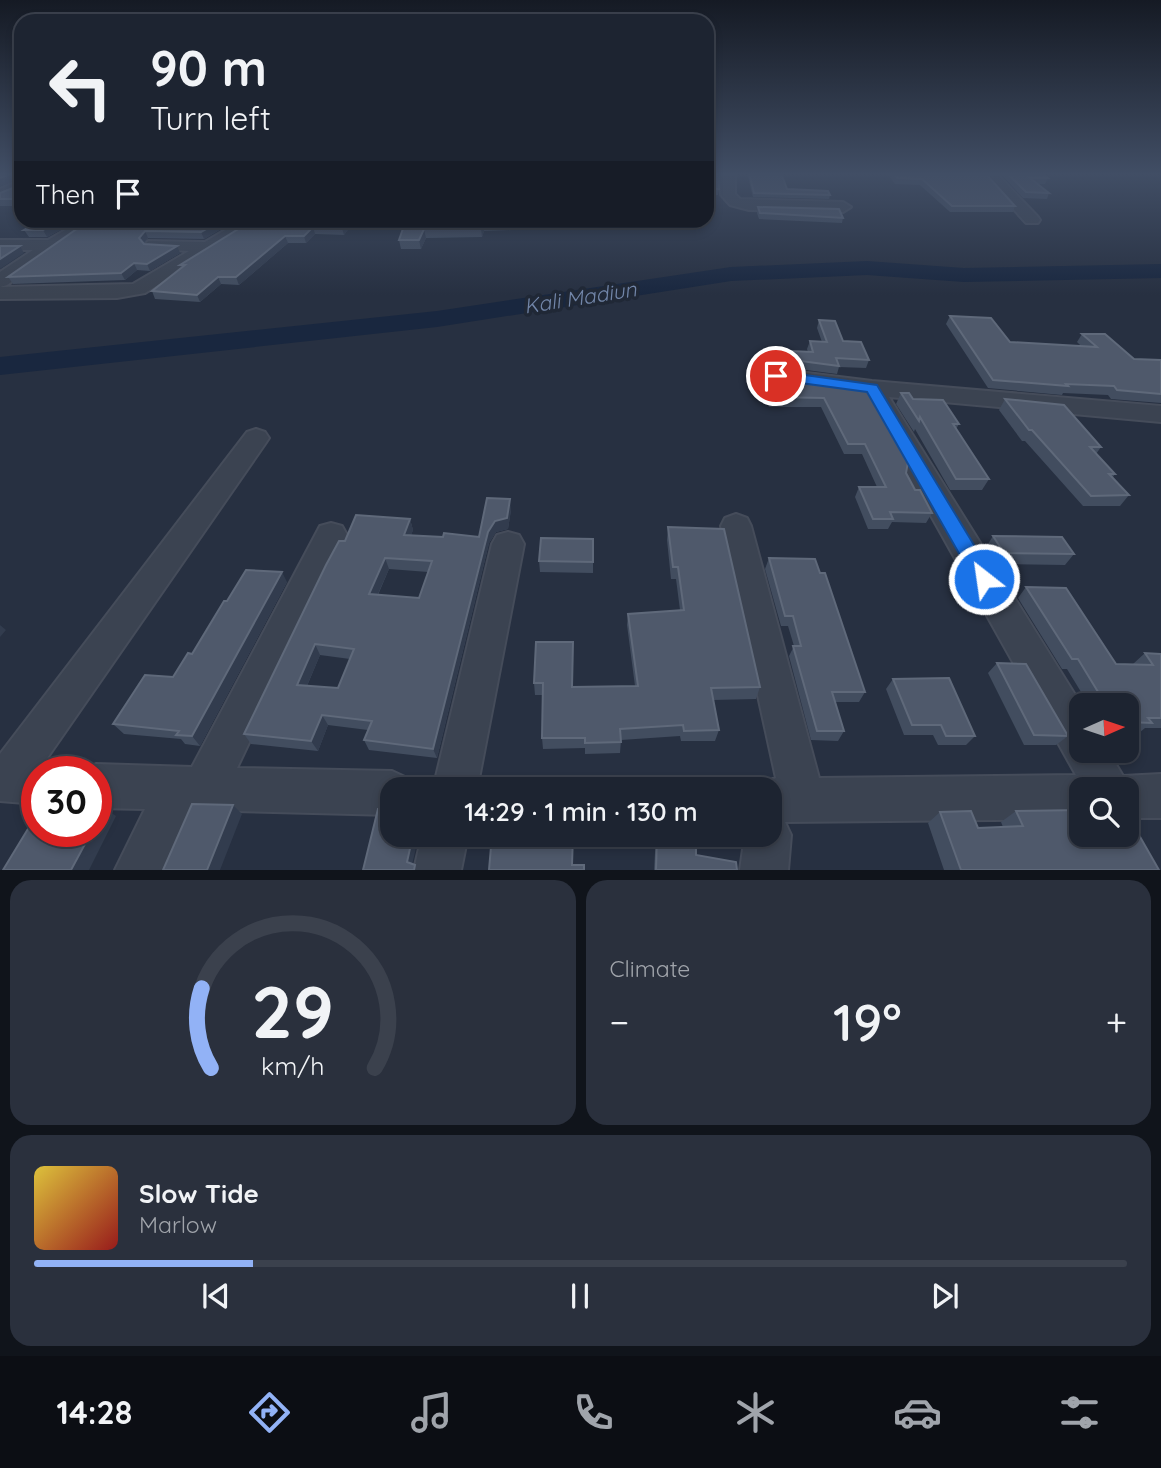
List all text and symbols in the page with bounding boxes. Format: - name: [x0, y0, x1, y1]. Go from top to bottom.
- text: 90 m: [150, 37, 267, 98]
- icon: left: [35, 42, 126, 133]
- text: Turn left: [150, 98, 271, 138]
- icon: arrive: [109, 175, 147, 213]
- text: Then: [35, 178, 95, 211]
- water label: Kali Madiun: [522, 275, 639, 319]
- pin: [746, 346, 806, 406]
- icon: arrive: [757, 357, 795, 395]
- position arrow: [947, 542, 1021, 616]
- north arrow: [1069, 693, 1139, 763]
- map controls: [1069, 693, 1139, 847]
- speed limit sign: 30: [21, 756, 112, 847]
- button: search: [1069, 777, 1139, 847]
- text: 14:29 · 1 min · 130 m: [464, 795, 698, 828]
- text: Climate: [610, 954, 690, 983]
- text: 29: [251, 966, 334, 1057]
- text: 19°: [833, 989, 902, 1054]
- text: −: [610, 998, 629, 1046]
- text: +: [1106, 998, 1127, 1046]
- text: km/h: [261, 1050, 324, 1081]
- text: Slow Tide: [139, 1177, 259, 1210]
- text: Marlow: [139, 1210, 217, 1239]
- icon: previous: [197, 1277, 235, 1315]
- icon: pause: [561, 1277, 599, 1315]
- icon: next: [926, 1277, 964, 1315]
- icon: directions: [245, 1388, 294, 1437]
- icon: music: [407, 1388, 456, 1437]
- icon: phone: [569, 1388, 618, 1437]
- icon: climate: [731, 1388, 780, 1437]
- icon: car: [893, 1388, 942, 1437]
- icon: filters: [1055, 1388, 1104, 1437]
- text: 14:28: [57, 1392, 132, 1432]

